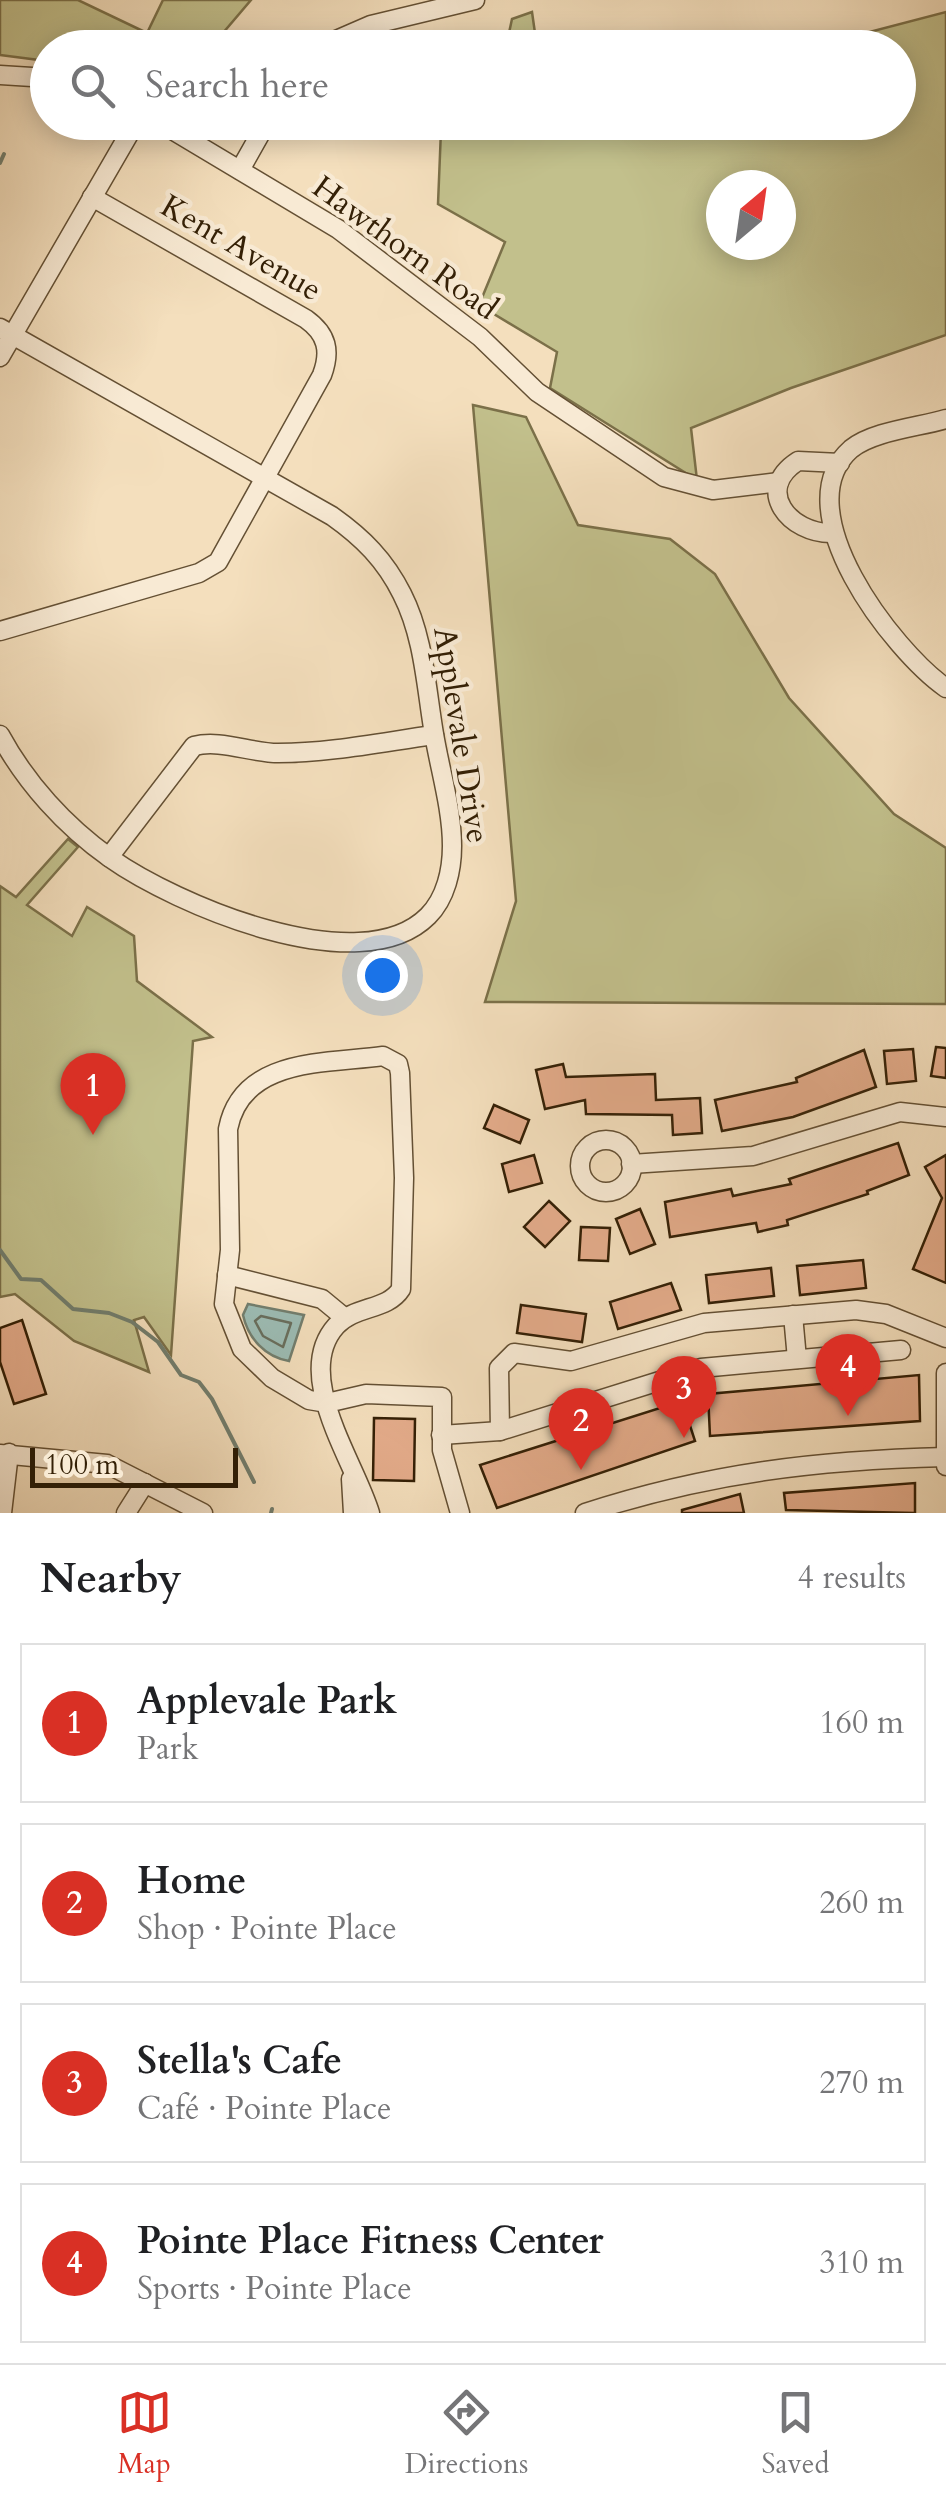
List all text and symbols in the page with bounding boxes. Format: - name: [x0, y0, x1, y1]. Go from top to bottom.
- search box: [30, 30, 916, 140]
- icon: search: [65, 58, 120, 113]
- text: Search here: [145, 59, 329, 111]
- street label: Hawthorn Road: [303, 166, 507, 330]
- north arrow: [706, 170, 796, 260]
- street label: Kent Avenue: [152, 184, 330, 312]
- street label: Applevale Drive: [422, 624, 500, 846]
- your location: [357, 950, 408, 1001]
- pin: 1: [61, 1052, 126, 1135]
- pin: 4: [816, 1334, 880, 1416]
- pin: 3: [652, 1356, 716, 1438]
- pin: 2: [548, 1388, 614, 1470]
- scale bar: [30, 1443, 238, 1488]
- text: 100 m: [45, 1446, 119, 1484]
- text: Nearby: [40, 1550, 182, 1607]
- text: 4 results: [798, 1556, 906, 1600]
- text: Applevale Park: [137, 1675, 397, 1727]
- text: 1: [66, 1701, 83, 1745]
- text: 160 m: [819, 1701, 904, 1745]
- text: Park: [137, 1727, 199, 1771]
- text: Home: [137, 1855, 246, 1907]
- text: 2: [66, 1881, 83, 1925]
- text: 260 m: [819, 1881, 904, 1925]
- text: Shop · Pointe Place: [137, 1907, 397, 1951]
- text: Stella's Cafe: [137, 2035, 342, 2087]
- text: 3: [66, 2061, 83, 2105]
- text: 270 m: [819, 2061, 904, 2105]
- text: Café · Pointe Place: [137, 2087, 392, 2131]
- text: Pointe Place Fitness Center: [137, 2215, 604, 2267]
- text: 4: [66, 2241, 83, 2285]
- text: 310 m: [819, 2241, 904, 2285]
- text: Sports · Pointe Place: [137, 2267, 412, 2311]
- tab: Map: [117, 2385, 172, 2483]
- tab: Directions: [405, 2385, 528, 2483]
- tab: Saved: [761, 2385, 829, 2483]

